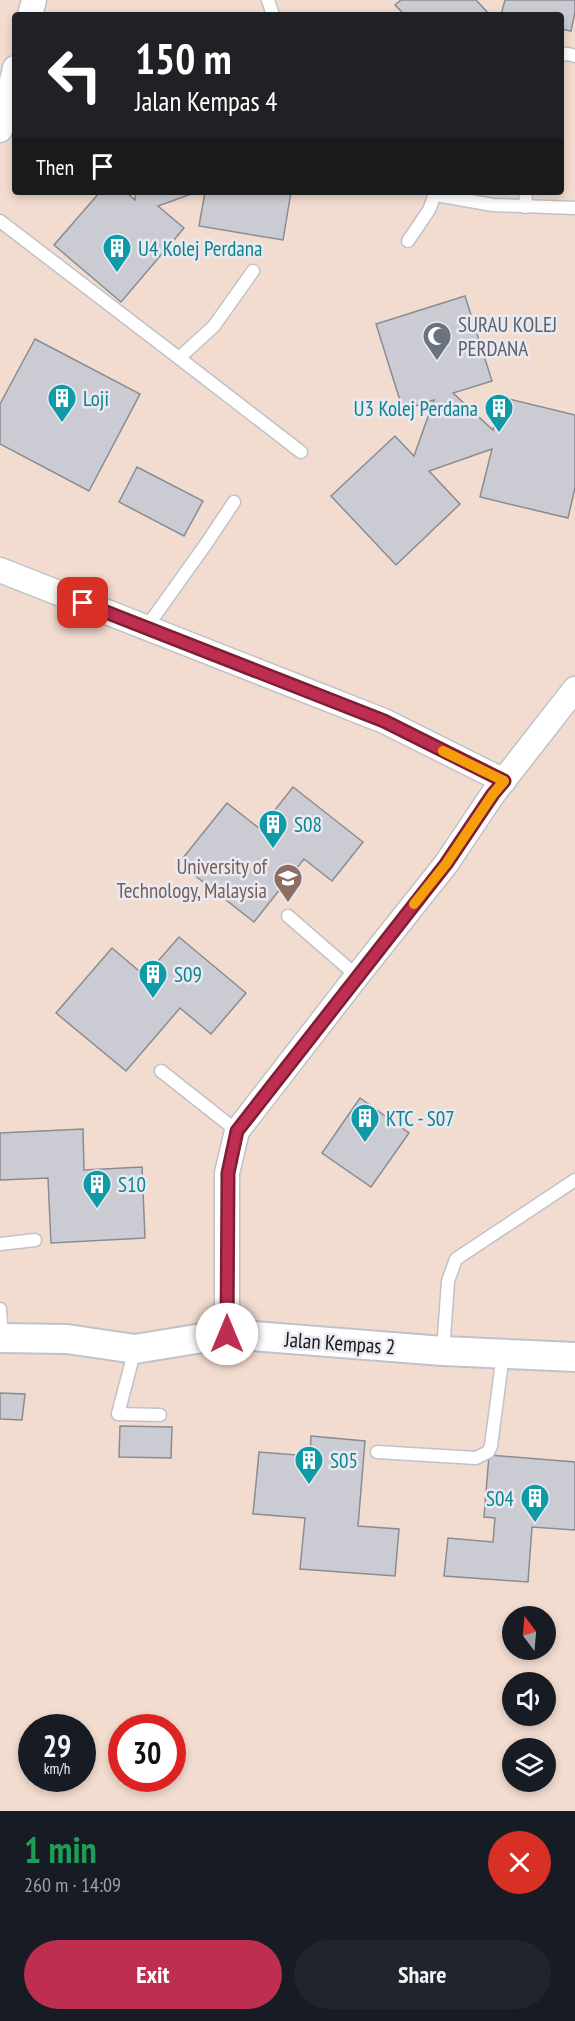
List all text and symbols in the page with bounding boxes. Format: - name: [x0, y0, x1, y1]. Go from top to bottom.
- text: 150 m: [135, 31, 232, 86]
- icon: left: [36, 36, 114, 114]
- text: Jalan Kempas 4: [135, 84, 278, 118]
- icon: arrive: [86, 150, 119, 183]
- text: Then: [36, 153, 74, 181]
- building icon: U4 Kolej Perdana: [101, 232, 133, 274]
- place label: U4 Kolej Perdana: [138, 235, 262, 262]
- place label: SURAU KOLEJ PERDANA: [458, 311, 557, 362]
- mosque icon: SURAU KOLEJ PERDANA: [421, 320, 453, 362]
- building icon: Loji: [46, 382, 78, 424]
- place label: Loji: [83, 385, 109, 412]
- building icon: U3 Kolej Perdana: [483, 392, 515, 434]
- place label: U3 Kolej Perdana: [354, 395, 478, 422]
- pin: [57, 577, 108, 628]
- icon: arrive: [66, 586, 99, 619]
- building icon: S08: [257, 808, 289, 850]
- place label: S08: [294, 811, 322, 838]
- place label: University of Technology, Malaysia: [117, 853, 268, 904]
- school or university icon: University of Technology, Malaysia: [272, 862, 304, 904]
- building icon: S09: [137, 958, 169, 1000]
- place label: S09: [174, 961, 202, 988]
- building icon: KTC - S07: [349, 1102, 381, 1144]
- place label: KTC - S07: [386, 1105, 455, 1132]
- building icon: S10: [81, 1168, 113, 1210]
- place label: S10: [118, 1171, 146, 1198]
- position arrow: [195, 1302, 259, 1366]
- street label: Jalan Kempas 2: [283, 1326, 396, 1360]
- building icon: S05: [293, 1444, 325, 1486]
- place label: S05: [330, 1447, 358, 1474]
- building icon: S04: [519, 1482, 551, 1524]
- place label: S04: [486, 1485, 515, 1512]
- north arrow: [502, 1606, 556, 1660]
- map controls: [502, 1606, 556, 1792]
- button: sound: [502, 1672, 556, 1726]
- speed limit sign: 30: [108, 1714, 186, 1792]
- text: 29: [43, 1726, 71, 1765]
- button: layers: [502, 1738, 556, 1792]
- text: km/h: [44, 1759, 70, 1778]
- text: 1 min: [24, 1826, 97, 1873]
- button: close: [488, 1831, 551, 1894]
- text: 260 m · 14:09: [24, 1872, 121, 1898]
- button: Exit: [24, 1940, 282, 2009]
- button: Share: [294, 1940, 551, 2009]

